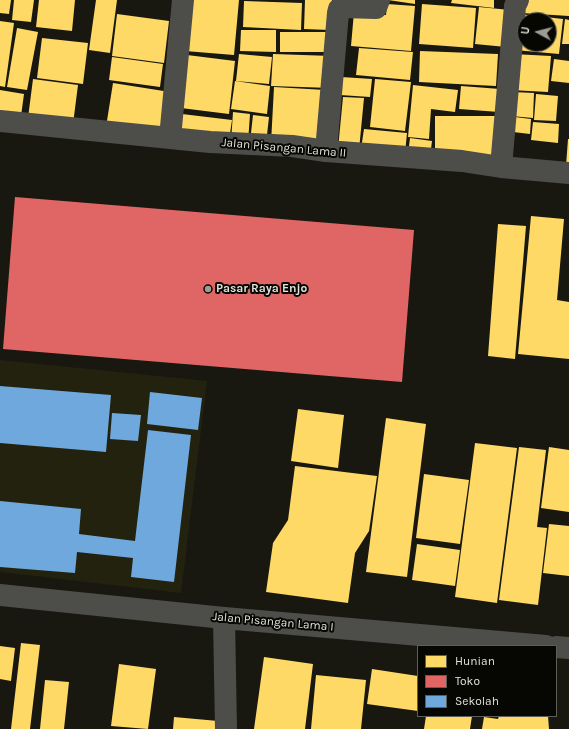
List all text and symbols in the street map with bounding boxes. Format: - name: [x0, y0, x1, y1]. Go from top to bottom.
- north arrow: [517, 12, 557, 52]
- text: U: [519, 26, 533, 35]
- street label: Jalan Pisangan Lama II: [221, 135, 347, 161]
- place label: Pasar Raya Enjo: [216, 282, 307, 296]
- marker: Pasar Raya Enjo: [203, 284, 213, 294]
- street label: Jalan Pisangan Lama I: [212, 610, 334, 634]
- legend: [417, 645, 557, 717]
- text: Hunian: [455, 654, 495, 668]
- text: Toko: [455, 674, 480, 688]
- text: Sekolah: [455, 694, 499, 708]

